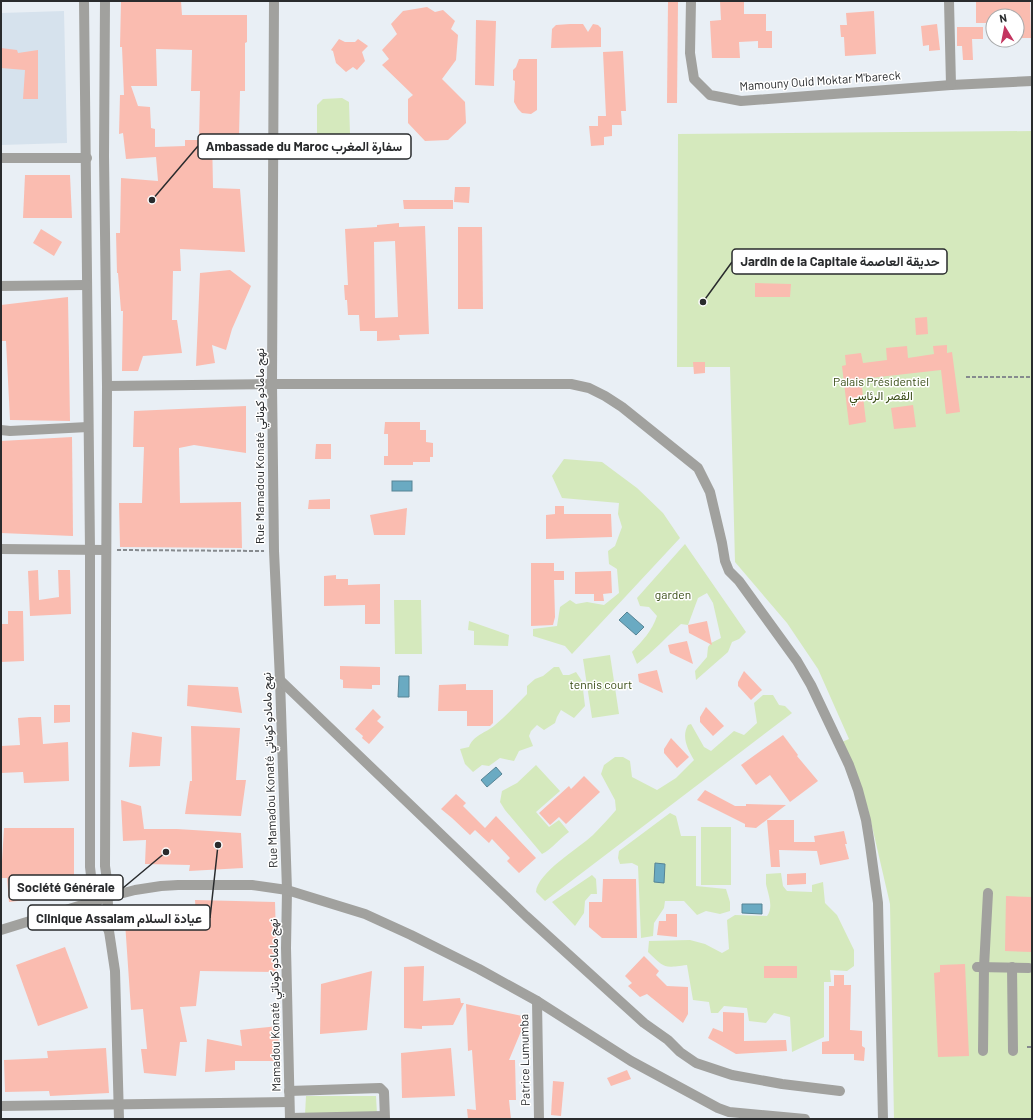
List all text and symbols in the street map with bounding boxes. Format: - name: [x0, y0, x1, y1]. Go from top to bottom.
- north arrow: [985, 8, 1025, 48]
- text: N: [998, 11, 1008, 25]
- street label: Mamouny Ould Moktar M'bareck: [739, 67, 901, 93]
- callout: Ambassade du Maroc سفارة المغرب: [198, 134, 411, 159]
- text: Ambassade du Maroc سفارة المغرب: [206, 138, 402, 155]
- callout: Jardin de la Capitale حديقة العاصمة: [732, 249, 947, 274]
- text: Jardin de la Capitale حديقة العاصمة: [740, 253, 940, 269]
- street label: Rue Mamadou Konaté نهج مامادو كوناتي: [252, 348, 270, 544]
- park label: Palais Présidentiel القصر الرئاسي: [833, 374, 929, 406]
- park label: garden: [655, 587, 691, 601]
- street label: Rue Mamadou Konaté نهج مامادو كوناتي: [259, 672, 283, 868]
- park label: tennis court: [570, 677, 632, 691]
- callout: Société Générale: [9, 875, 123, 900]
- text: Société Générale: [17, 879, 115, 895]
- callout: Clinique Assalam عيادة السلام: [28, 905, 210, 930]
- text: Clinique Assalam عيادة السلام: [36, 910, 202, 927]
- street label: Mamadou Konaté نهج مامادو كوناتي: [265, 918, 287, 1092]
- street label: Patrice Lumumba: [516, 1014, 532, 1106]

